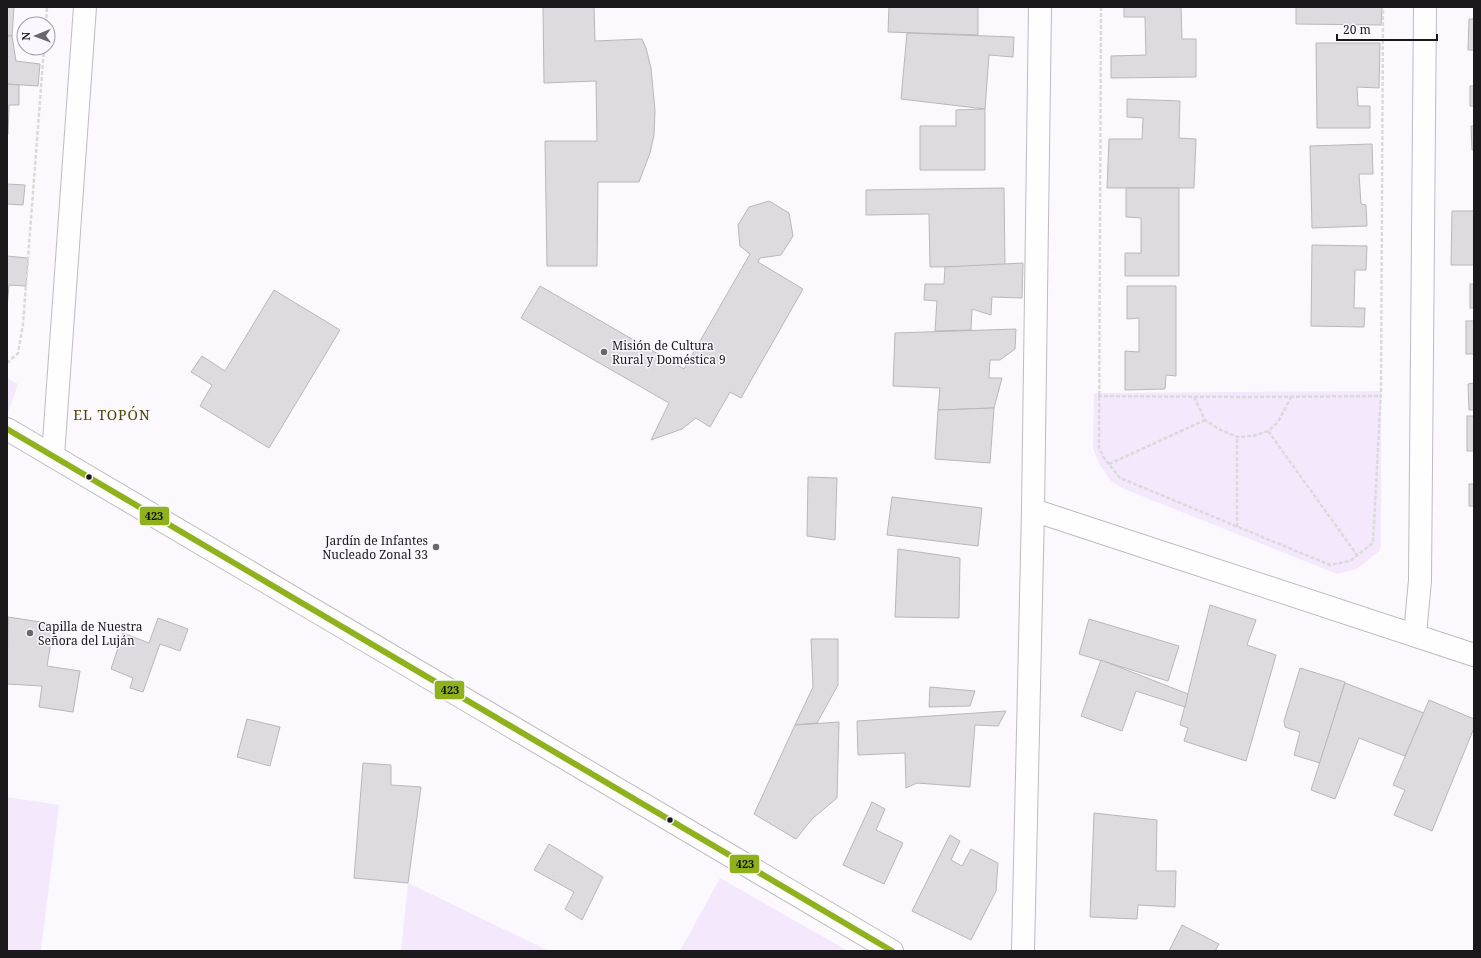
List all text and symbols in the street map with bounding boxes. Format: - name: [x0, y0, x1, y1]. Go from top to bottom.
- north arrow: [16, 16, 56, 56]
- scale bar: [1337, 16, 1437, 42]
- text: 20 m: [1343, 21, 1371, 38]
- text: N: [18, 31, 33, 41]
- place label: Misión de Cultura Rural y Doméstica 9: [612, 337, 726, 368]
- marker: Misión de Cultura Rural y Doméstica 9: [599, 347, 609, 357]
- district label: EL TOPÓN: [73, 405, 151, 424]
- unlabelled marker: [84, 472, 94, 482]
- line badge: 423: [139, 506, 170, 526]
- text: 423: [145, 508, 163, 523]
- place label: Jardín de Infantes Nucleado Zonal 33: [322, 532, 428, 563]
- marker: Jardín de Infantes Nucleado Zonal 33: [431, 542, 441, 552]
- place label: Capilla de Nuestra Señora del Luján: [38, 618, 143, 649]
- marker: Capilla de Nuestra Señora del Luján: [25, 628, 35, 638]
- line badge: 423: [434, 680, 465, 700]
- text: 423: [441, 682, 459, 697]
- unlabelled marker: [665, 815, 675, 825]
- line badge: 423: [729, 854, 760, 874]
- text: 423: [736, 856, 754, 871]

